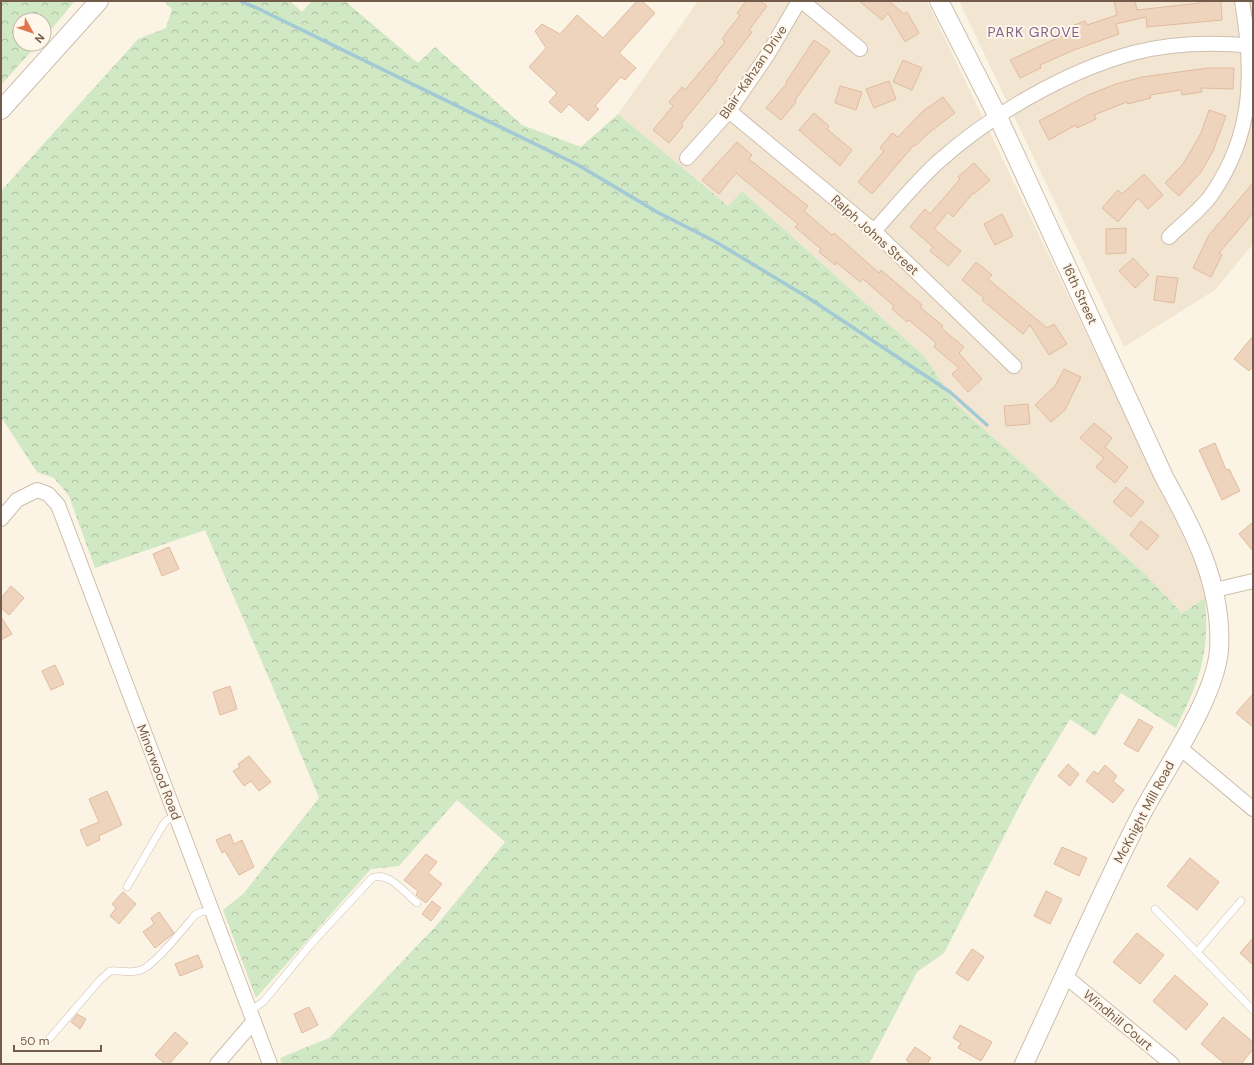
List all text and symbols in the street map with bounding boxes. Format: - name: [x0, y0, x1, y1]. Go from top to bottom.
- north arrow: [12, 12, 52, 52]
- street label: Blair-Kahzan Drive: [715, 22, 791, 122]
- district label: PARK GROVE: [987, 23, 1081, 41]
- text: N: [32, 31, 48, 46]
- street label: Ralph Johns Street: [827, 191, 923, 279]
- street label: 16th Street: [1059, 261, 1101, 327]
- street label: Minorwood Road: [133, 722, 185, 822]
- street label: McKnight Mill Road: [1110, 758, 1178, 866]
- street label: Windhill Court: [1080, 986, 1156, 1054]
- scale bar: [14, 1027, 101, 1053]
- text: 50 m: [20, 1033, 49, 1049]

